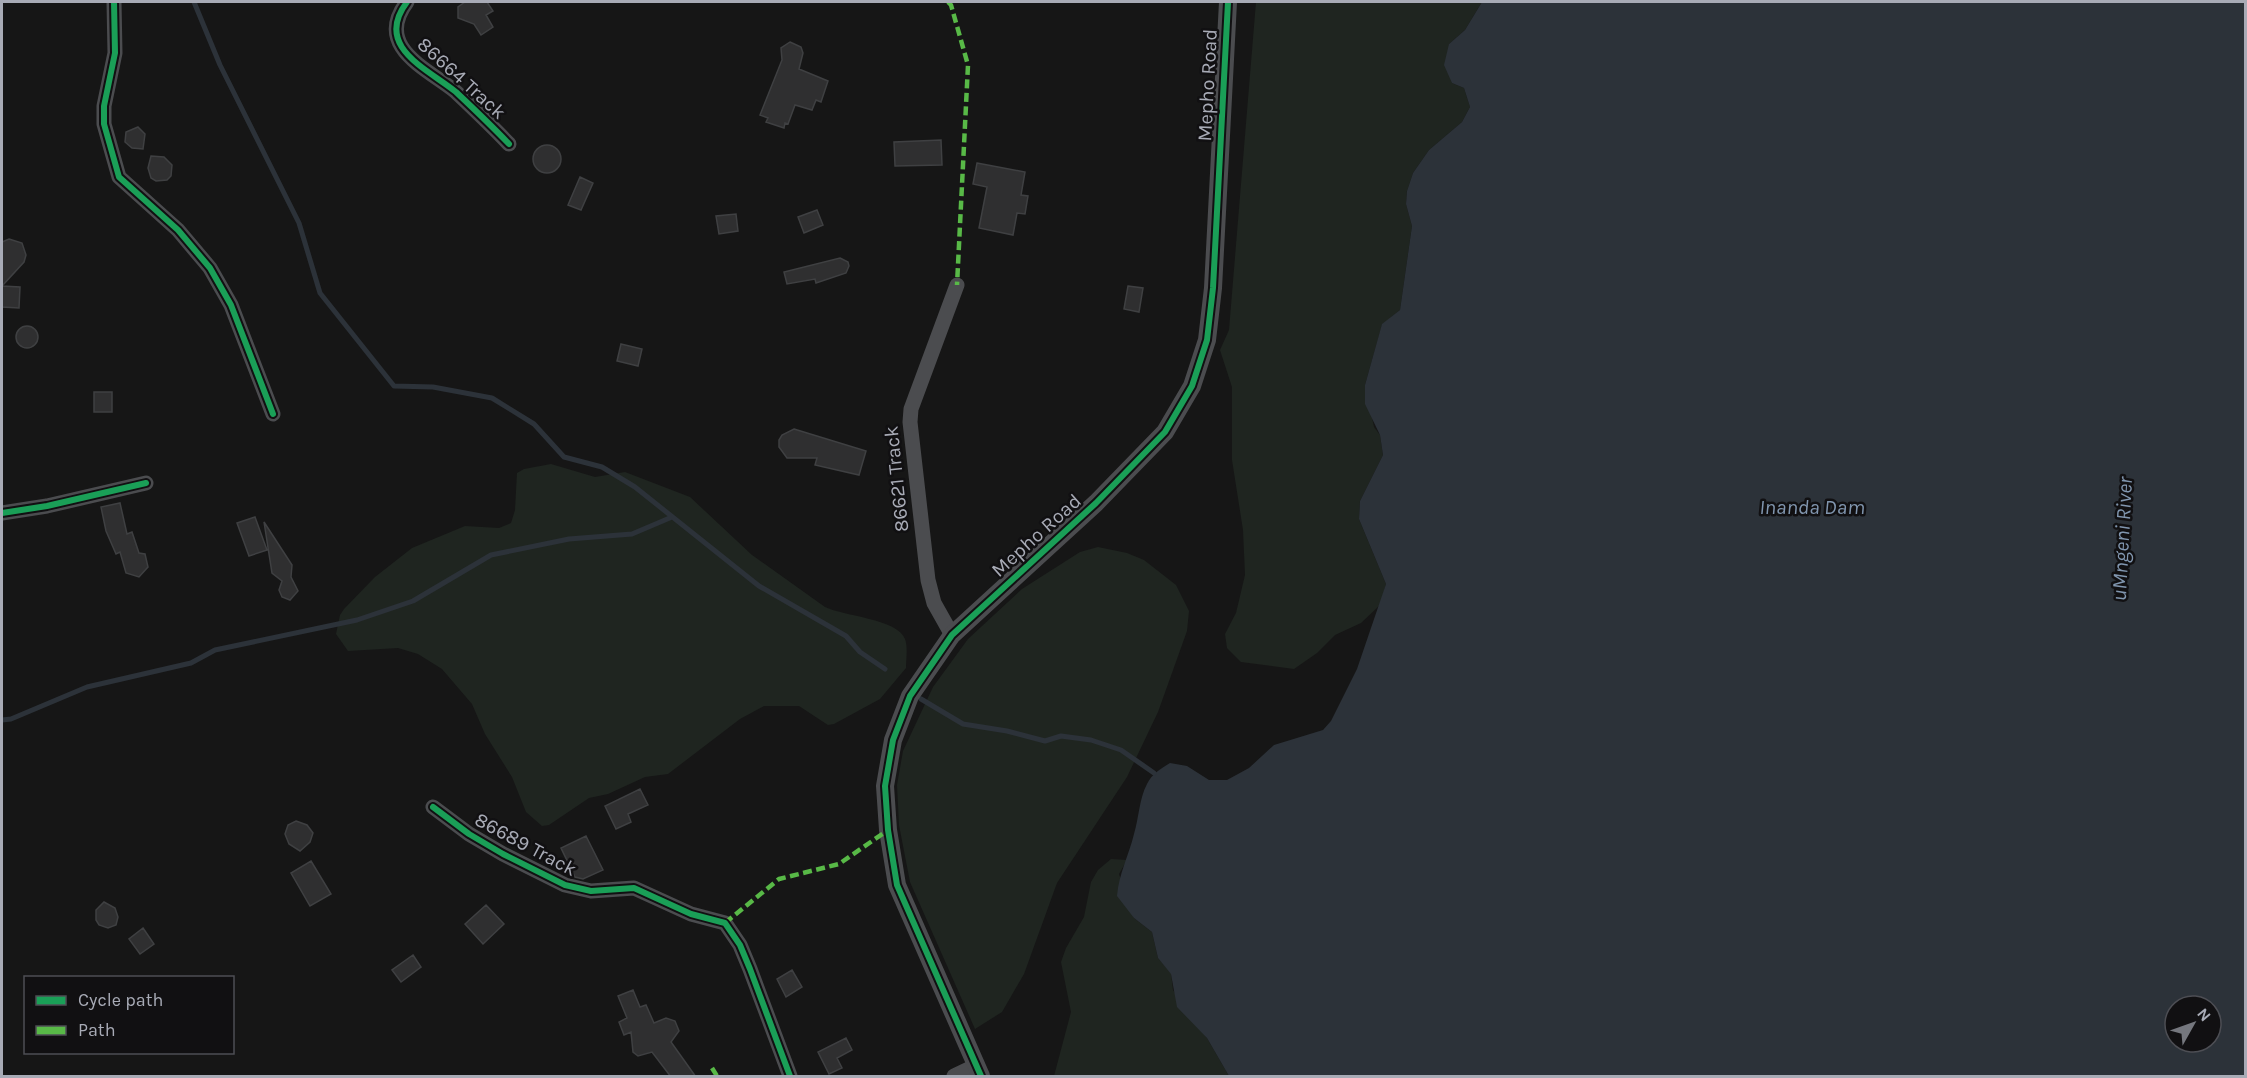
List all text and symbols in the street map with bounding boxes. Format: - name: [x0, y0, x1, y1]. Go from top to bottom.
- street label: Mepho Road: [1193, 28, 1222, 142]
- street label: 86664 Track: [413, 33, 511, 124]
- street label: 86621 Track: [879, 425, 914, 533]
- water label: uMngeni River: [2107, 475, 2137, 602]
- street label: Mepho Road: [987, 489, 1086, 582]
- water label: Inanda Dam: [1759, 495, 1865, 519]
- street label: 86689 Track: [471, 808, 581, 881]
- legend: [24, 976, 234, 1054]
- text: Cycle path: [78, 989, 163, 1011]
- north arrow: [2163, 994, 2223, 1054]
- text: N: [2193, 1004, 2215, 1025]
- text: Path: [78, 1019, 116, 1041]

